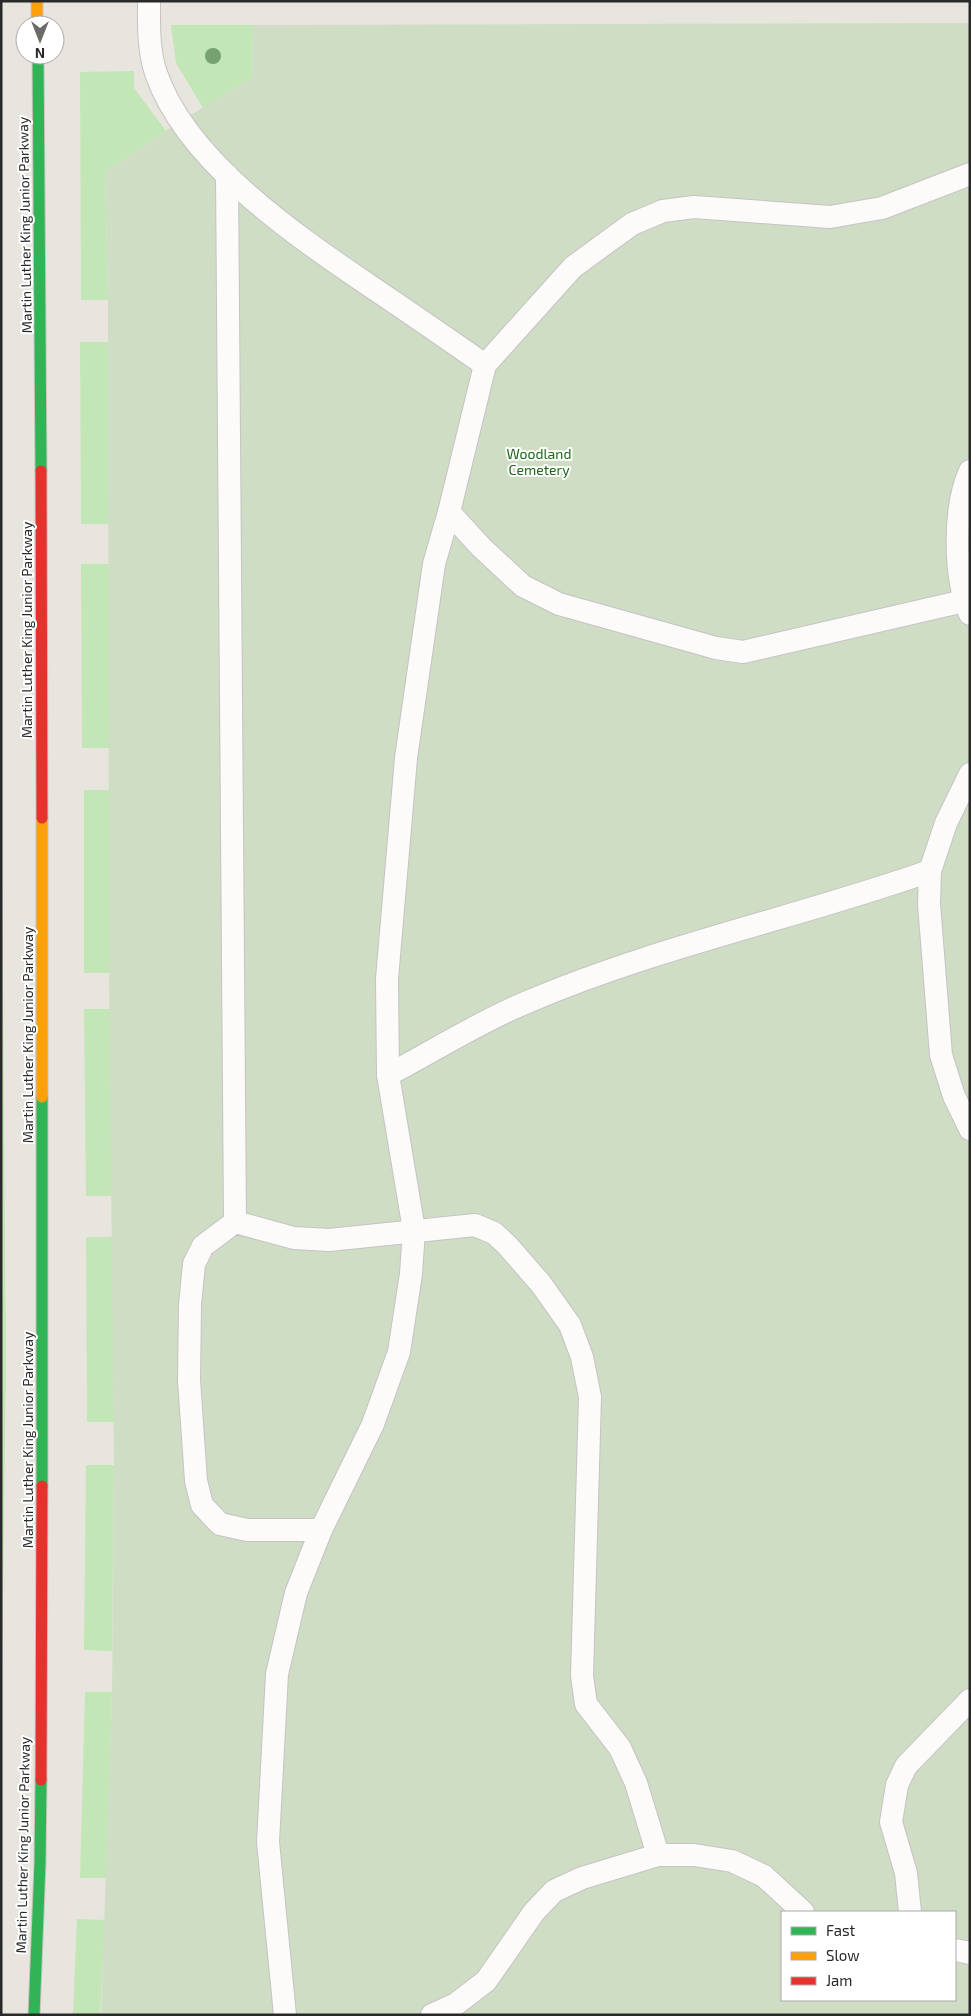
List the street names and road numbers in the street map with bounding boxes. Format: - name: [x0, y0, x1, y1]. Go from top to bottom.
- street label: Martin Luther King Junior Parkway: [14, 116, 35, 334]
- street label: Martin Luther King Junior Parkway: [18, 521, 35, 738]
- street label: Martin Luther King Junior Parkway: [19, 926, 36, 1143]
- street label: Martin Luther King Junior Parkway: [19, 1331, 36, 1548]
- street label: Martin Luther King Junior Parkway: [12, 1736, 33, 1953]

